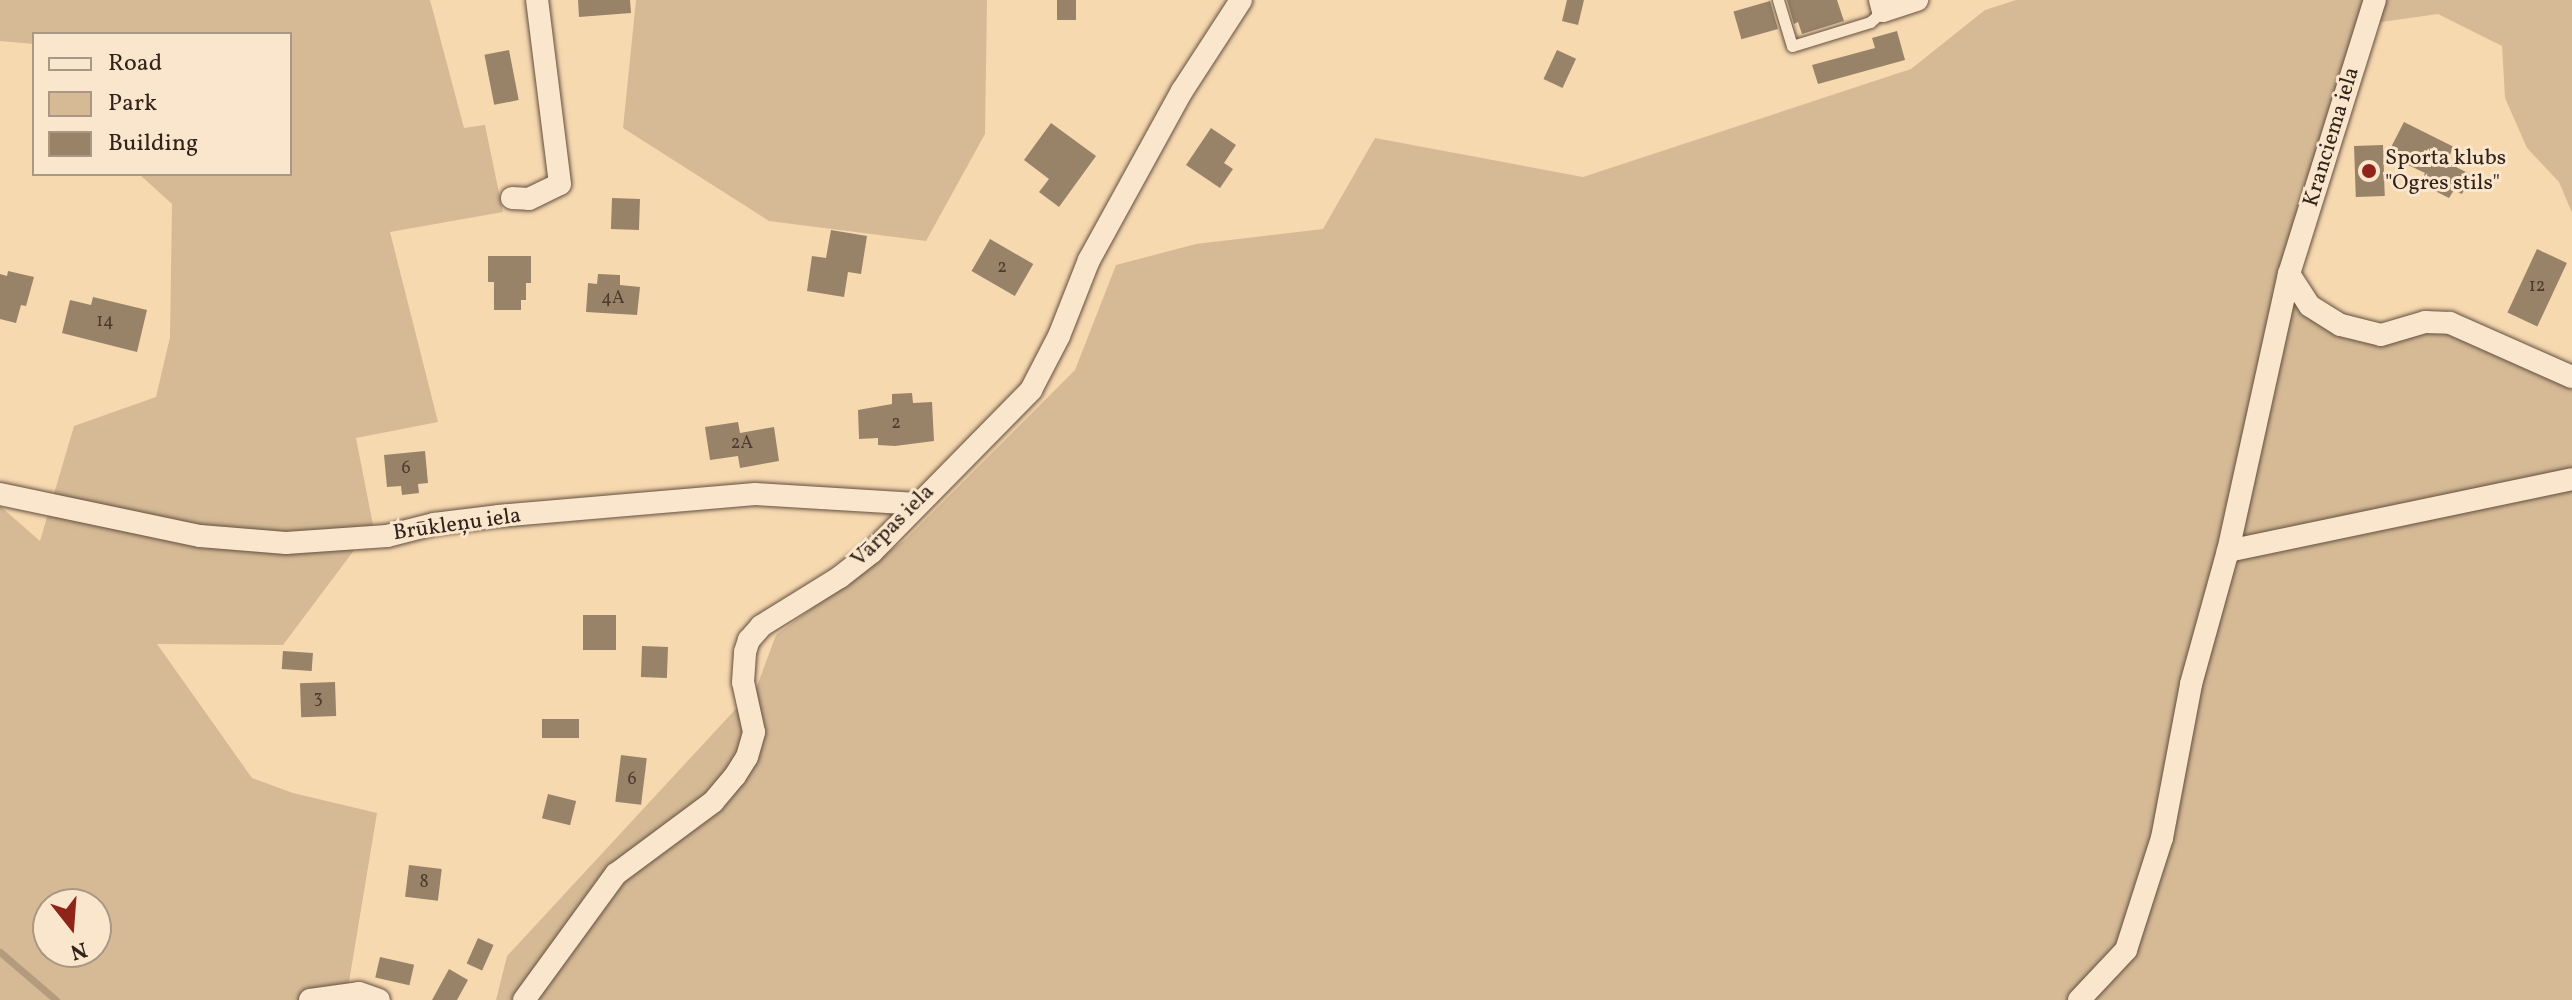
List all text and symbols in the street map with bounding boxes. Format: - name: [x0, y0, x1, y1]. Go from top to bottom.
- legend: [32, 32, 292, 176]
- text: Road: [108, 47, 162, 81]
- street label: Kranciema iela: [2298, 64, 2366, 210]
- text: Park: [108, 87, 157, 121]
- text: Building: [108, 127, 198, 161]
- place label: Sporta klubs "Ogres stils": [2385, 145, 2506, 196]
- marker: Sporta klubs "Ogres stils": [2360, 162, 2378, 180]
- house number: 2: [997, 257, 1007, 279]
- house number: 12: [2529, 276, 2545, 298]
- house number: 4A: [601, 288, 625, 310]
- house number: 14: [96, 311, 114, 333]
- house number: 2: [891, 413, 901, 435]
- house number: 2A: [731, 433, 753, 455]
- house number: 6: [401, 458, 411, 480]
- street label: Vārpas iela: [846, 479, 940, 573]
- street label: Brūkleņu iela: [391, 503, 523, 547]
- house number: 3: [313, 688, 323, 710]
- house number: 6: [627, 769, 637, 791]
- house number: 8: [419, 872, 429, 894]
- north arrow: [32, 888, 112, 968]
- text: N: [66, 932, 91, 967]

